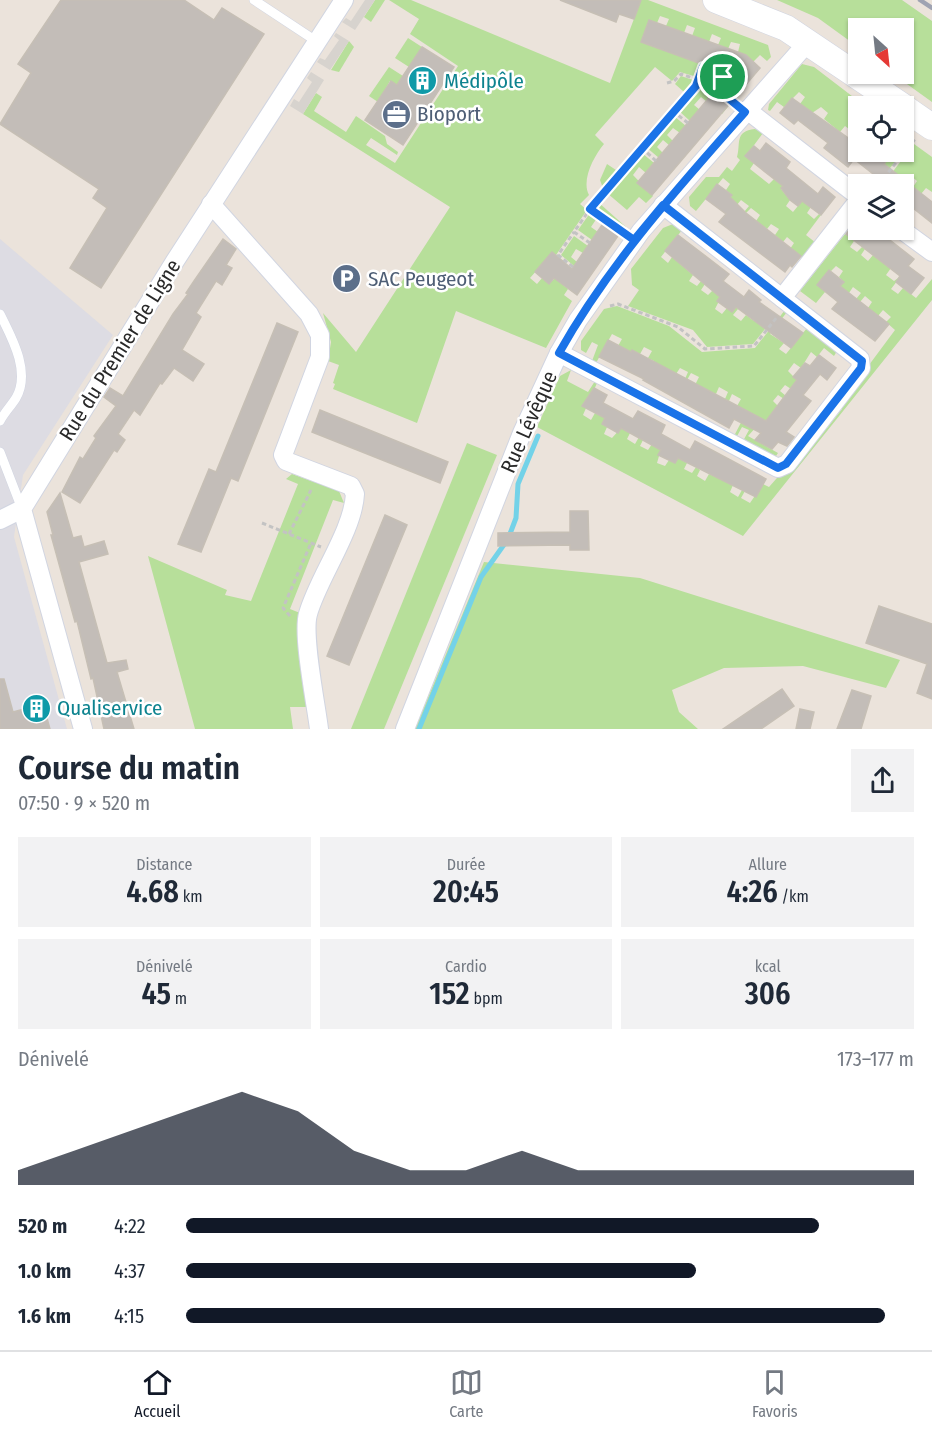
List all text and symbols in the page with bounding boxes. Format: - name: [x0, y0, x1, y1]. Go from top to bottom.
- north arrow: [848, 18, 914, 84]
- map controls: [848, 18, 914, 240]
- pin: [697, 51, 748, 102]
- icon: arrive: [706, 60, 739, 93]
- building icon: Médipôle: [407, 65, 439, 97]
- place label: Médipôle: [444, 68, 524, 94]
- button: locate: [848, 96, 914, 162]
- office icon: Bioport: [380, 98, 412, 130]
- place label: Bioport: [417, 101, 481, 127]
- button: layers: [848, 174, 914, 240]
- street label: Rue du Premier de Ligne: [54, 254, 186, 446]
- parking icon: SAC Peugeot: [331, 263, 363, 295]
- place label: SAC Peugeot: [368, 266, 474, 292]
- street label: Rue Lévêque: [495, 367, 563, 477]
- building icon: Qualiservice: [20, 692, 52, 724]
- place label: Qualiservice: [57, 695, 162, 721]
- text: Course du matin: [18, 748, 240, 788]
- button: share: [851, 749, 914, 812]
- text: 07:50 · 9 × 520 m: [18, 791, 150, 815]
- text: Distance: [136, 855, 192, 874]
- text: Durée: [447, 855, 485, 874]
- text: Allure: [749, 855, 787, 874]
- text: 4.68: [126, 874, 179, 910]
- text: 20:45: [433, 874, 499, 910]
- text: 4:26: [727, 874, 778, 910]
- text: km: [179, 887, 203, 906]
- text: /km: [778, 887, 809, 906]
- text: Dénivelé: [136, 957, 193, 976]
- text: Cardio: [445, 957, 487, 976]
- text: kcal: [755, 957, 781, 976]
- text: 45: [142, 976, 171, 1012]
- text: 152: [429, 976, 470, 1012]
- text: 306: [745, 976, 791, 1012]
- text: m: [171, 989, 187, 1008]
- text: bpm: [470, 989, 503, 1008]
- text: Dénivelé: [18, 1047, 89, 1071]
- text: 173–177 m: [837, 1047, 914, 1071]
- text: 520 m: [18, 1214, 67, 1238]
- text: 4:22: [114, 1214, 146, 1238]
- text: 1.0 km: [18, 1259, 71, 1283]
- text: 4:37: [114, 1259, 145, 1283]
- text: 1.6 km: [18, 1304, 71, 1328]
- text: 4:15: [114, 1304, 144, 1328]
- tab: Accueil: [134, 1366, 181, 1421]
- tab: Carte: [449, 1366, 483, 1421]
- tab: Favoris: [752, 1366, 798, 1421]

